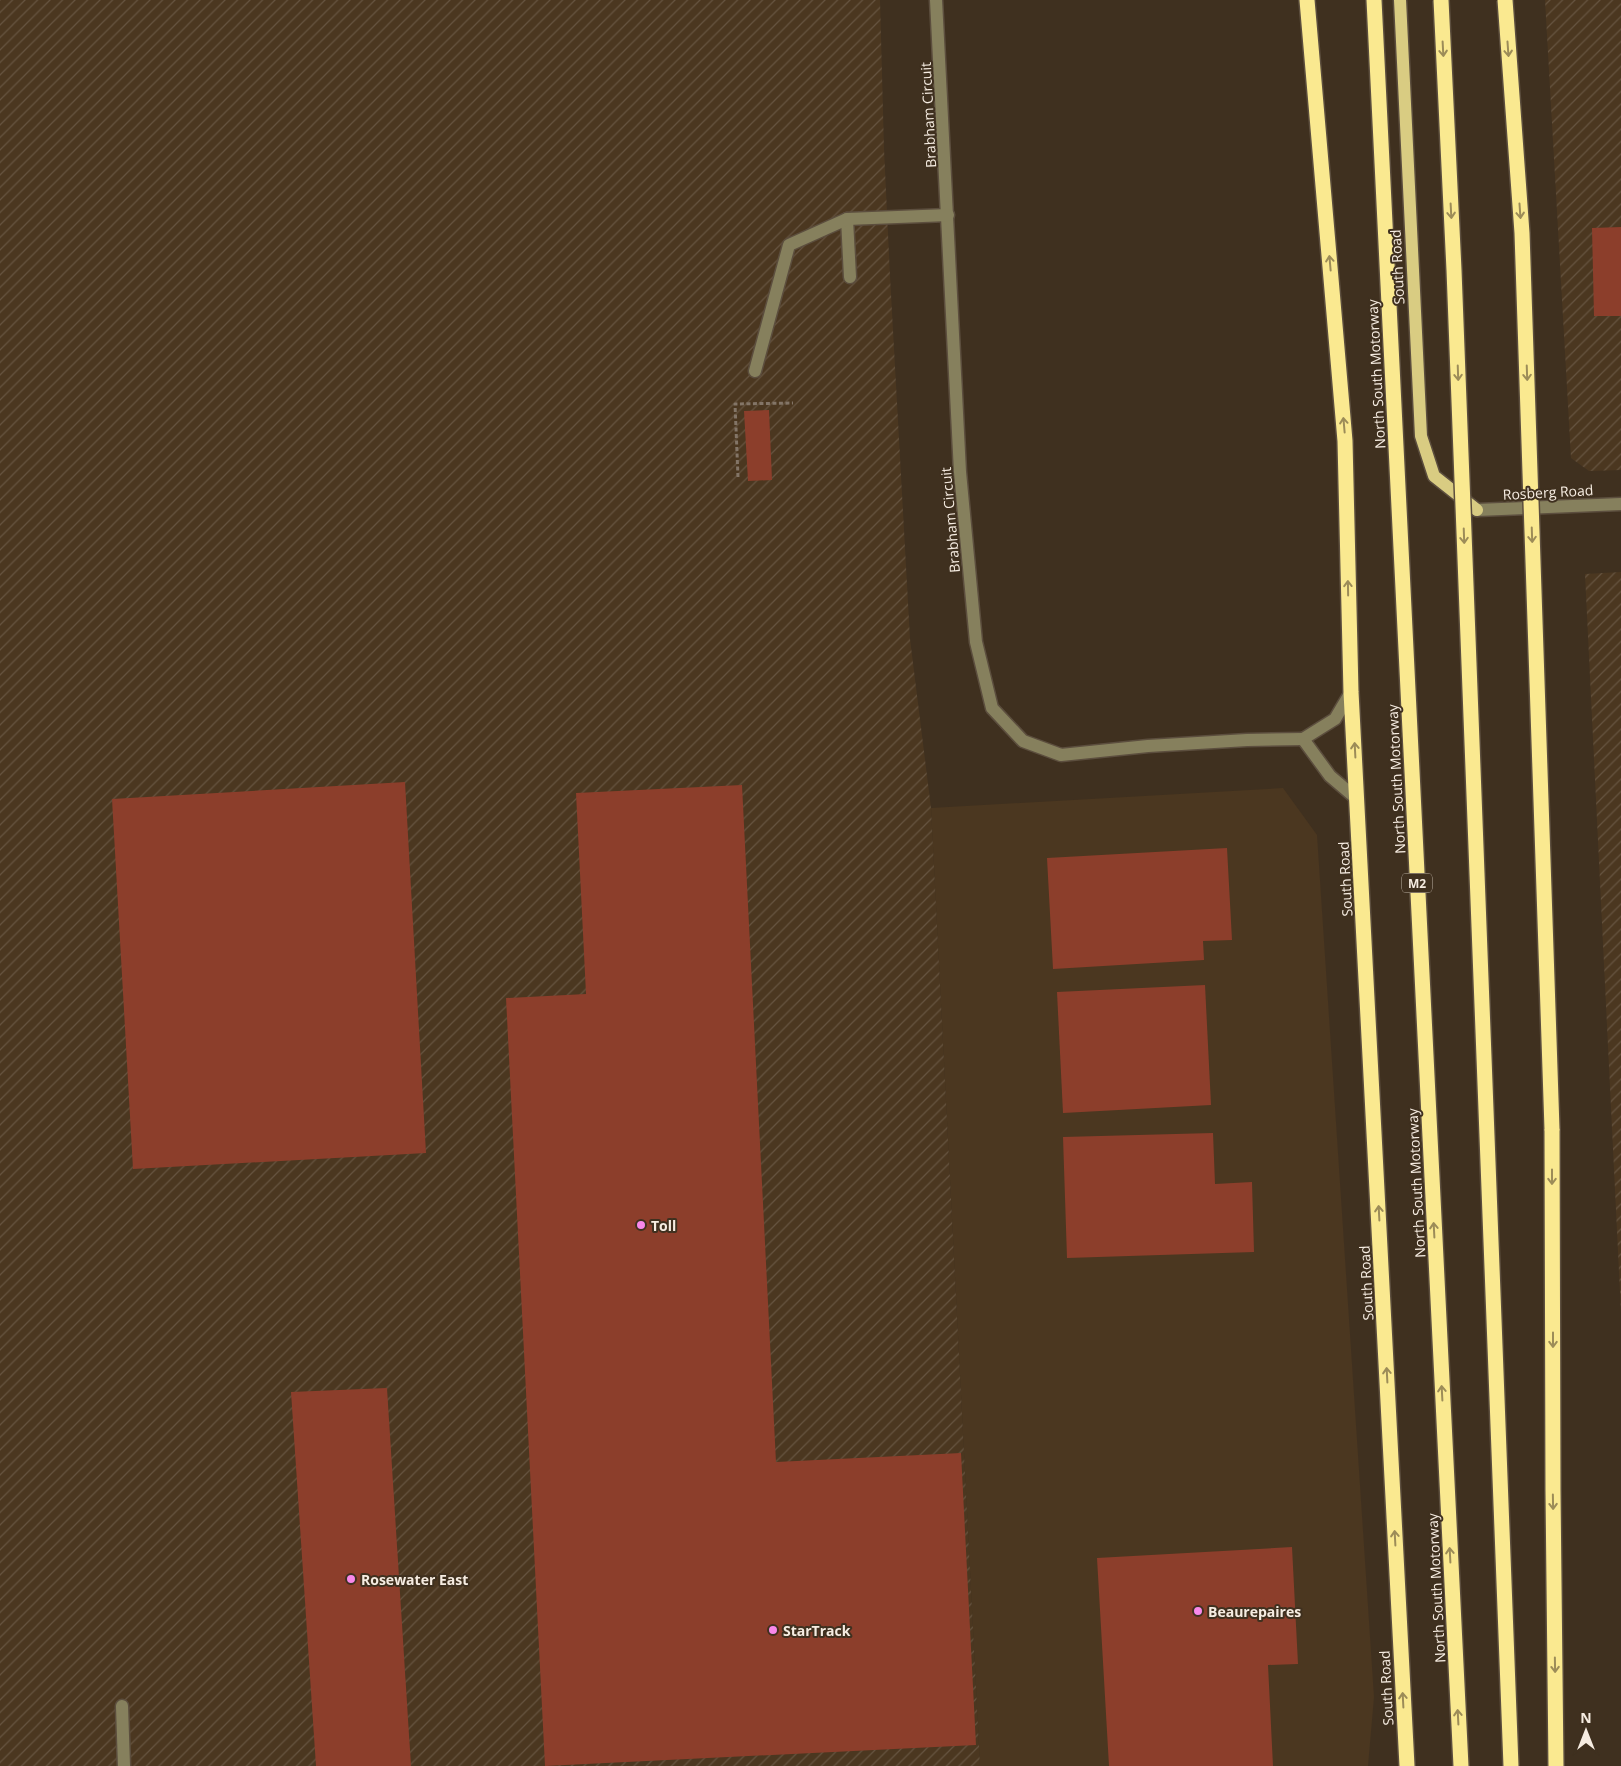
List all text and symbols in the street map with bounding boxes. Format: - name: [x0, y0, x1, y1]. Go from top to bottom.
- one-way arrow: [1439, 40, 1448, 56]
- one-way arrow: [1504, 40, 1513, 56]
- street label: Brabham Circuit: [916, 62, 940, 168]
- one-way arrow: [1516, 202, 1525, 218]
- one-way arrow: [1447, 203, 1456, 219]
- street label: South Road: [1386, 229, 1408, 305]
- one-way arrow: [1325, 256, 1335, 272]
- street label: North South Motorway: [1363, 298, 1389, 449]
- one-way arrow: [1522, 364, 1532, 381]
- one-way arrow: [1453, 365, 1463, 381]
- one-way arrow: [1339, 418, 1349, 434]
- street label: Brabham Circuit: [936, 466, 964, 574]
- street label: Rosberg Road: [1502, 480, 1594, 504]
- one-way arrow: [1459, 527, 1469, 543]
- one-way arrow: [1528, 527, 1537, 543]
- one-way arrow: [1344, 580, 1353, 596]
- street label: North South Motorway: [1383, 703, 1409, 854]
- one-way arrow: [1350, 742, 1359, 758]
- street label: South Road: [1334, 841, 1356, 917]
- road number: M2: [1402, 874, 1432, 892]
- street label: North South Motorway: [1403, 1107, 1429, 1258]
- one-way arrow: [1547, 1169, 1557, 1185]
- one-way arrow: [1374, 1205, 1383, 1221]
- place label: Toll: [651, 1216, 676, 1235]
- marker: Toll: [635, 1219, 647, 1231]
- one-way arrow: [1430, 1223, 1439, 1239]
- street label: South Road: [1355, 1245, 1377, 1321]
- one-way arrow: [1548, 1332, 1558, 1348]
- one-way arrow: [1383, 1368, 1392, 1384]
- one-way arrow: [1438, 1385, 1447, 1401]
- one-way arrow: [1548, 1494, 1558, 1510]
- street label: North South Motorway: [1423, 1512, 1449, 1663]
- one-way arrow: [1391, 1530, 1400, 1546]
- one-way arrow: [1446, 1547, 1455, 1563]
- place label: Rosewater East: [361, 1570, 468, 1589]
- marker: Rosewater East: [345, 1573, 357, 1585]
- place label: Beaurepaires: [1208, 1602, 1301, 1621]
- marker: Beaurepaires: [1192, 1605, 1204, 1617]
- place label: StarTrack: [783, 1621, 851, 1640]
- marker: StarTrack: [767, 1624, 779, 1636]
- street label: South Road: [1375, 1650, 1397, 1726]
- one-way arrow: [1550, 1656, 1560, 1673]
- one-way arrow: [1399, 1692, 1408, 1708]
- north arrow: [1561, 1706, 1611, 1756]
- text: N: [1580, 1708, 1592, 1727]
- one-way arrow: [1454, 1710, 1463, 1726]

